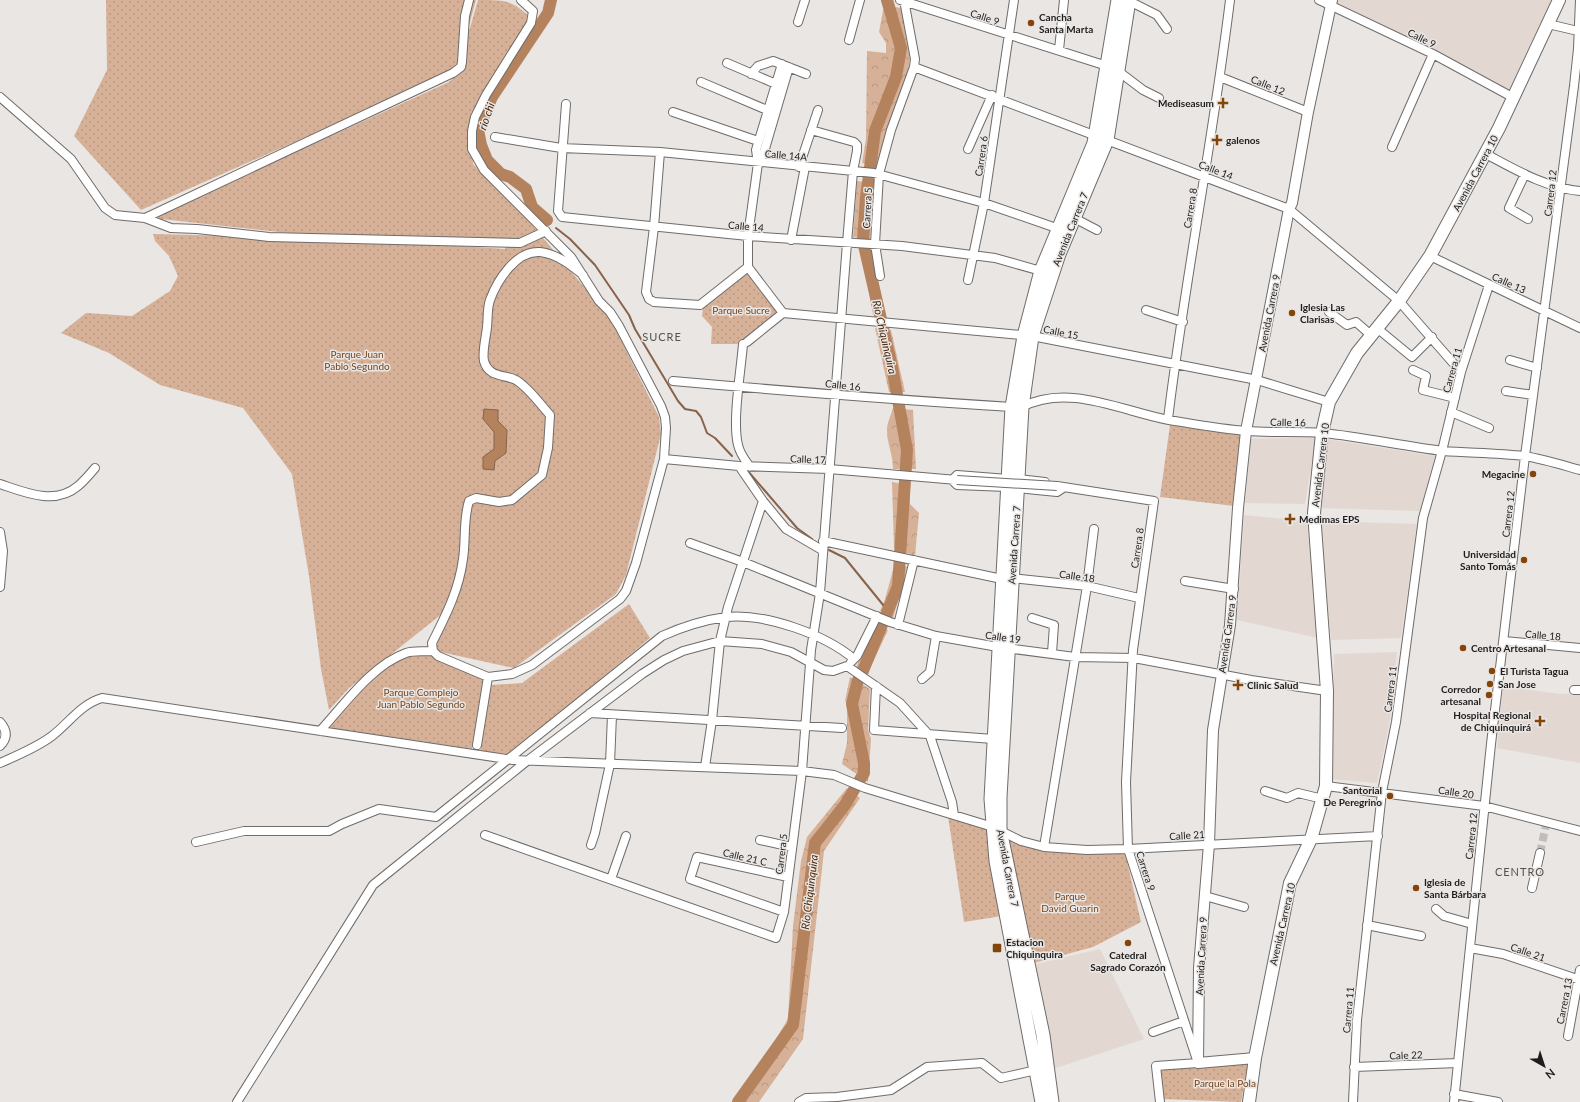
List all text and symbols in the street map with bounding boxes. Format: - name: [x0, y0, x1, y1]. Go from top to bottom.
- street label: Calle 9: [969, 7, 1001, 27]
- place label: Cancha Santa Marta: [1039, 11, 1093, 35]
- marker: Cancha Santa Marta: [1026, 18, 1036, 28]
- street label: Calle 9: [1406, 26, 1438, 50]
- street label: Calle 12: [1249, 73, 1287, 97]
- place label: Mediseasum: [1158, 97, 1214, 109]
- marker: Mediseasum: [1217, 97, 1229, 109]
- water label: rio chi: [475, 100, 497, 131]
- street label: Avenida Carrera 10: [1450, 133, 1500, 213]
- marker: galenos: [1211, 134, 1223, 146]
- place label: galenos: [1226, 134, 1261, 146]
- street label: Carrera 6: [972, 135, 990, 177]
- street label: Calle 14A: [764, 147, 808, 163]
- street label: Calle 14: [1197, 158, 1235, 182]
- street label: Carrera 12: [1541, 169, 1559, 217]
- street label: Carrera 5: [860, 187, 874, 229]
- street label: Carrera 8: [1181, 187, 1199, 229]
- street label: Avenida Carrera 7: [1050, 190, 1090, 268]
- street label: Calle 14: [728, 218, 765, 234]
- street label: Calle 13: [1490, 270, 1528, 296]
- street label: Avenida Carrera 9: [1256, 273, 1282, 353]
- water label: Río Chiquinquira: [870, 299, 900, 375]
- place label: Iglesia Las Clarisas: [1300, 301, 1346, 325]
- park label: Parque Sucre: [712, 304, 770, 316]
- marker: Iglesia Las Clarisas: [1287, 308, 1297, 318]
- street label: Calle 15: [1042, 323, 1080, 341]
- district label: SUCRE: [642, 330, 682, 343]
- street label: Carrera 11: [1440, 346, 1464, 394]
- park label: Parque Juan Pablo Segundo: [324, 348, 390, 372]
- street label: Calle 16: [825, 377, 862, 393]
- street label: Calle 16: [1270, 416, 1306, 428]
- street label: Avenida Carrera 10: [1309, 422, 1331, 508]
- street label: Calle 17: [790, 452, 826, 466]
- place label: Megacine: [1482, 468, 1526, 480]
- marker: Megacine: [1528, 469, 1538, 479]
- street label: Carrera 12: [1499, 490, 1517, 538]
- street label: Avenida Carrera 7: [1005, 505, 1023, 585]
- marker: Medimas EPS: [1284, 513, 1296, 525]
- place label: Medimas EPS: [1299, 513, 1360, 525]
- street label: Carrera 8: [1128, 527, 1146, 569]
- place label: Universidad Santo Tomás: [1460, 548, 1517, 572]
- marker: Universidad Santo Tomás: [1519, 555, 1529, 565]
- street label: Calle 18: [1058, 568, 1096, 584]
- street label: Avenida Carrera 9: [1216, 594, 1238, 674]
- street label: Calle 18: [1525, 627, 1562, 643]
- street label: Calle 19: [984, 629, 1022, 645]
- place label: Centro Artesanal: [1471, 642, 1546, 654]
- marker: Centro Artesanal: [1458, 643, 1468, 653]
- street label: Carrera 11: [1381, 665, 1399, 713]
- place label: El Turista Tagua: [1500, 665, 1569, 677]
- marker: El Turista Tagua: [1487, 666, 1497, 676]
- place label: San Jose: [1498, 678, 1537, 690]
- marker: Clinic Salud: [1232, 679, 1244, 691]
- place label: Clinic Salud: [1247, 679, 1299, 691]
- marker: San Jose: [1485, 679, 1495, 689]
- place label: Corredor artesanal: [1441, 683, 1481, 707]
- park label: Parque Complejo Juan Pablo Segundo: [377, 686, 465, 710]
- marker: Corredor artesanal: [1484, 690, 1494, 700]
- place label: Hospital Regional de Chiquinquirá: [1453, 709, 1531, 733]
- marker: Hospital Regional de Chiquinquirá: [1534, 715, 1546, 727]
- place label: Santorial De Peregrino: [1324, 784, 1382, 808]
- street label: Calle 20: [1437, 784, 1475, 800]
- marker: Santorial De Peregrino: [1385, 791, 1395, 801]
- street label: Carrera 12: [1463, 812, 1479, 860]
- street label: Avenida Carrera 7: [995, 828, 1021, 908]
- street label: Calle 21: [1169, 828, 1205, 842]
- street label: Carrera 5: [773, 833, 789, 875]
- street label: Calle 21 C: [722, 846, 769, 868]
- street label: Carrera 9: [1134, 850, 1158, 892]
- water label: Río Chiquinquira: [798, 853, 820, 930]
- district label: CENTRO: [1495, 865, 1545, 878]
- place label: Iglesia de Santa Bárbara: [1424, 876, 1486, 900]
- street label: Avenida Carrera 10: [1267, 881, 1297, 967]
- marker: Iglesia de Santa Bárbara: [1411, 883, 1421, 893]
- park label: Parque David Guarin: [1041, 890, 1099, 914]
- street label: Avenida Carrera 9: [1193, 916, 1209, 996]
- place label: Estacion Chiquinquira: [1006, 936, 1063, 960]
- marker: Catedral Sagrado Corazón: [1123, 938, 1133, 948]
- street label: Calle 21: [1509, 940, 1547, 964]
- marker: Estacion Chiquinquira: [991, 942, 1003, 954]
- place label: Catedral Sagrado Corazón: [1090, 949, 1166, 973]
- street label: Carrera 13: [1554, 977, 1574, 1025]
- street label: Carrera 11: [1340, 986, 1356, 1034]
- north arrow: [1524, 1046, 1564, 1086]
- street label: Cale 22: [1389, 1048, 1423, 1062]
- text: N: [1543, 1066, 1558, 1082]
- park label: Parque la Pola: [1194, 1077, 1256, 1089]

